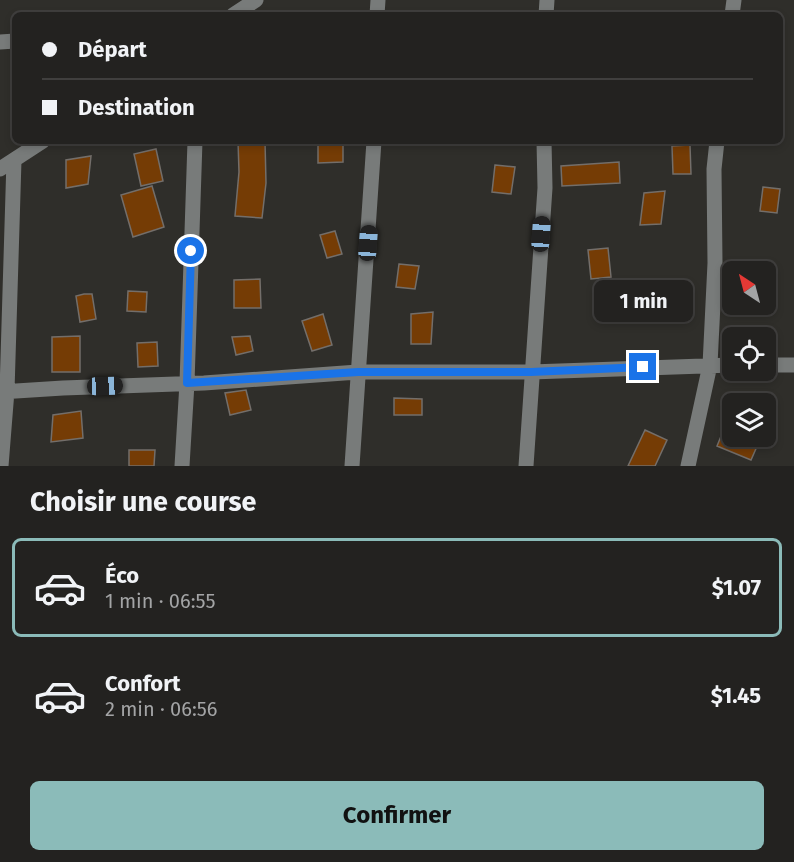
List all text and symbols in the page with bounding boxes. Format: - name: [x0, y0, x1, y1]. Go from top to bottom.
- text: Départ: [78, 36, 147, 63]
- text: Destination: [78, 94, 195, 121]
- car: [531, 215, 551, 253]
- car: [358, 224, 378, 262]
- route start: [177, 237, 204, 264]
- north arrow: [722, 261, 776, 315]
- map controls: [722, 261, 776, 447]
- callout: 1 min: [594, 280, 692, 322]
- text: 1 min: [619, 289, 668, 313]
- button: locate: [722, 327, 776, 381]
- route end: [629, 353, 656, 380]
- car: [87, 376, 123, 396]
- button: layers: [722, 393, 776, 447]
- text: Choisir une course: [30, 486, 256, 518]
- icon: car: [33, 561, 87, 615]
- text: Éco: [105, 562, 139, 589]
- text: $1.07: [712, 574, 761, 601]
- text: 1 min · 06:55: [105, 589, 216, 613]
- icon: car: [33, 669, 87, 723]
- text: Confort: [105, 670, 181, 697]
- text: $1.45: [711, 682, 761, 709]
- text: 2 min · 06:56: [105, 697, 217, 721]
- button: Confirmer: [30, 781, 764, 850]

